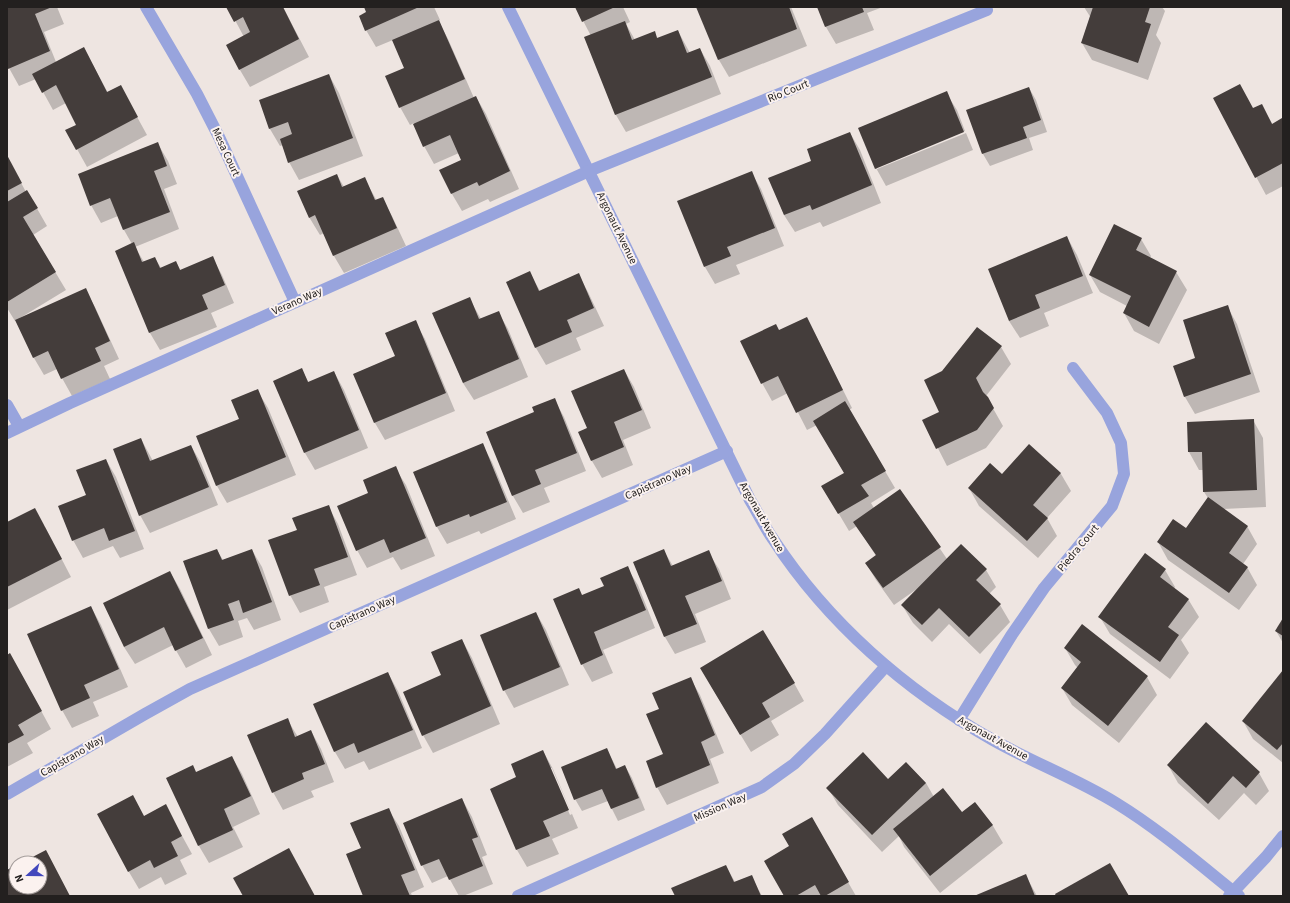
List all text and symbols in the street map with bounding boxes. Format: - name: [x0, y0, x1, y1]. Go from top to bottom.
- street label: Rio Court: [765, 76, 811, 106]
- street label: Mesa Court: [208, 125, 244, 179]
- street label: Argonaut Avenue: [593, 189, 641, 267]
- street label: Verano Way: [270, 283, 324, 319]
- street label: Capistrano Way: [622, 461, 694, 503]
- street label: Argonaut Avenue: [736, 479, 788, 555]
- street label: Piedra Court: [1054, 521, 1102, 575]
- street label: Capistrano Way: [326, 592, 398, 634]
- street label: Argonaut Avenue: [955, 712, 1031, 764]
- street label: Capistrano Way: [37, 732, 107, 780]
- street label: Mission Way: [691, 789, 749, 825]
- north arrow: [8, 855, 48, 895]
- text: N: [11, 872, 27, 885]

